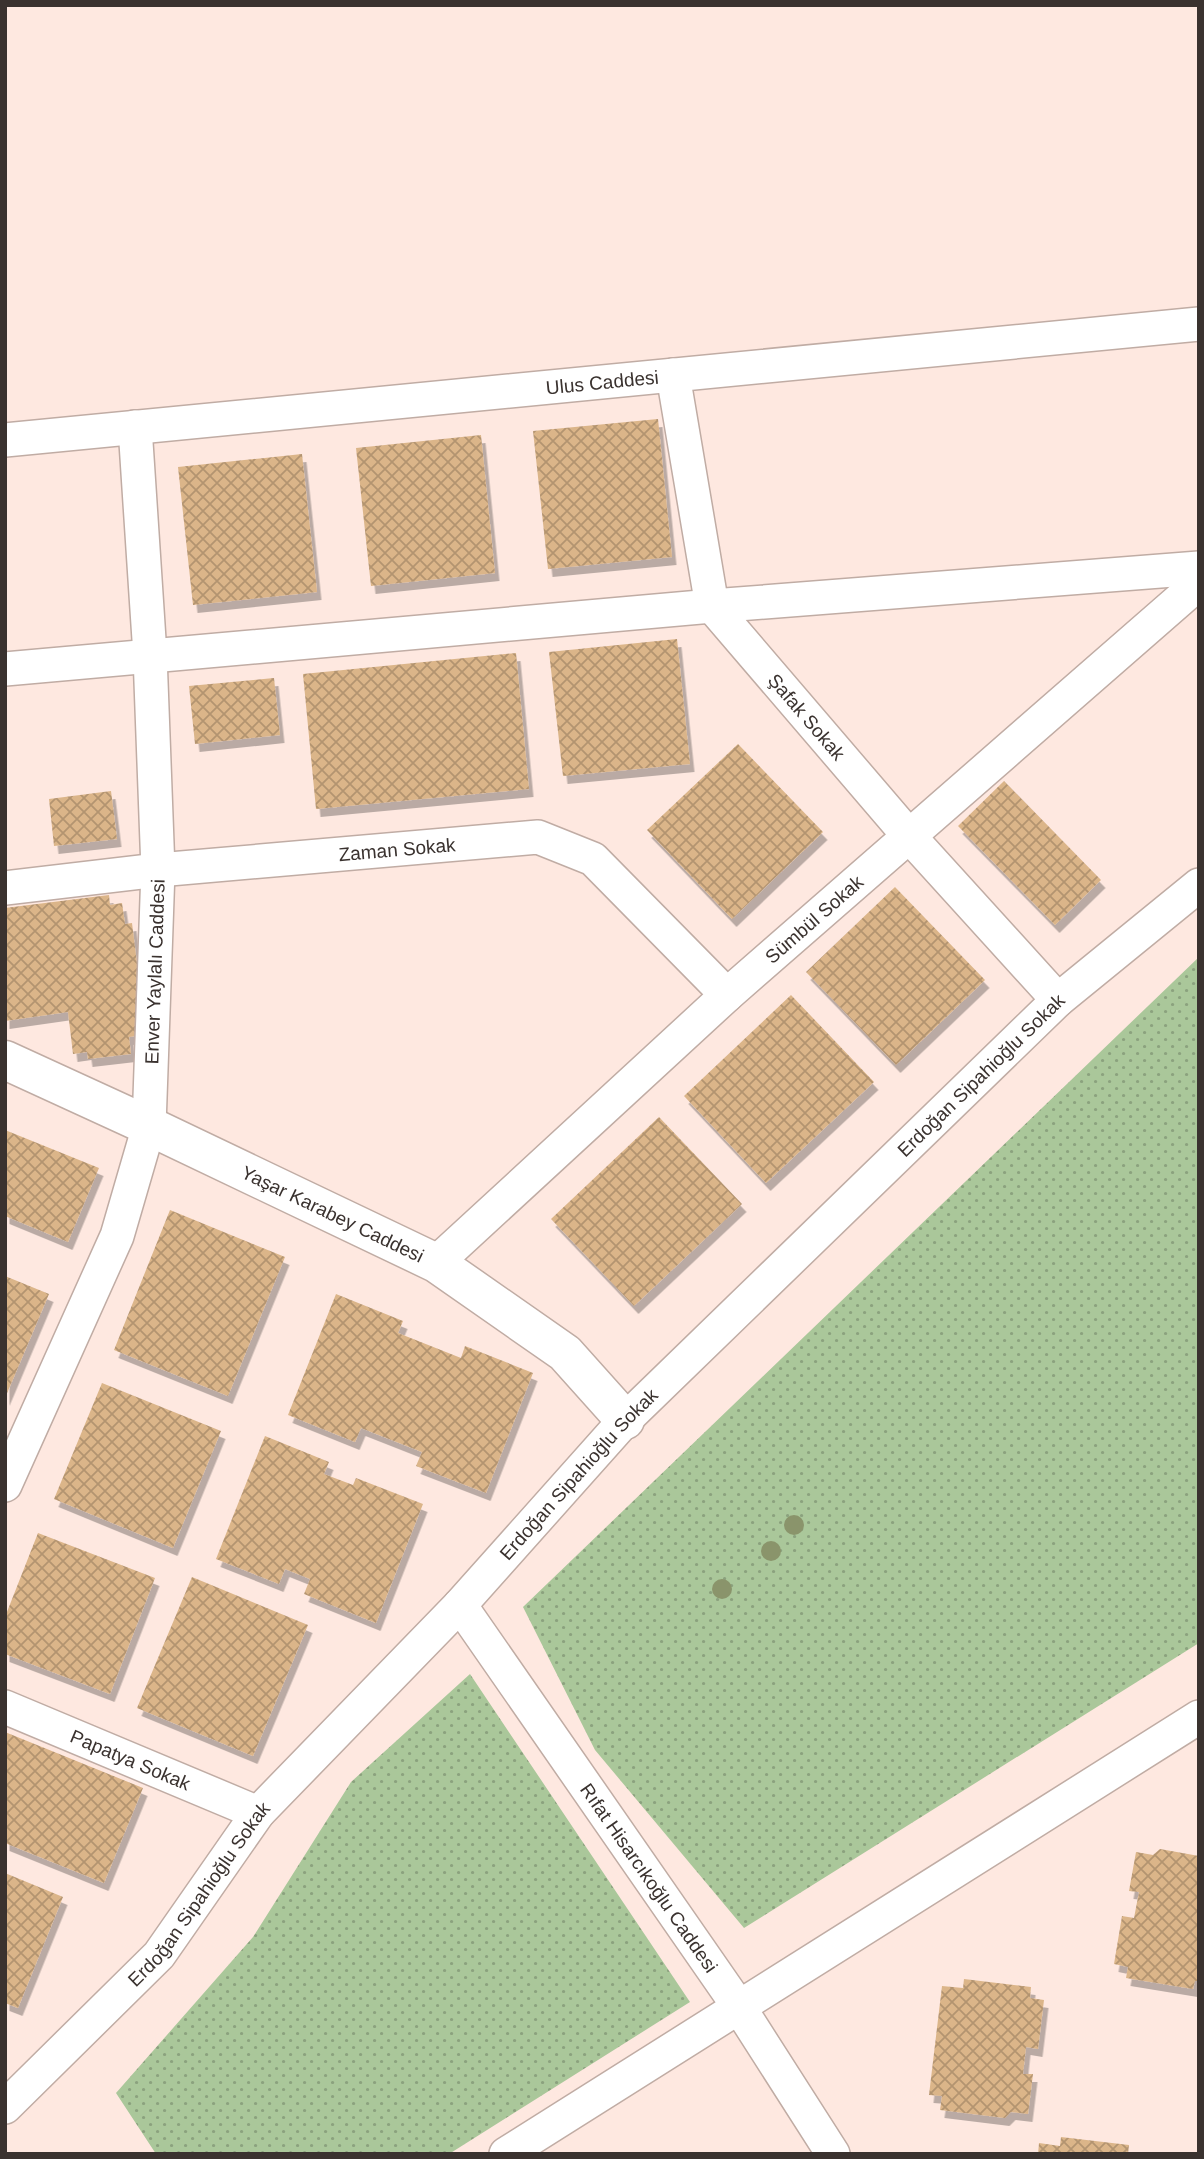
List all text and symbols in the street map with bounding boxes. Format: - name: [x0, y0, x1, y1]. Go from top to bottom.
- street label: Ulus Caddesi: [545, 367, 660, 398]
- street label: Şafak Sokak: [764, 670, 849, 765]
- street label: Zaman Sokak: [338, 834, 457, 865]
- street label: Sümbül Sokak: [761, 871, 868, 968]
- street label: Enver Yaylalı Caddesi: [141, 879, 169, 1065]
- street label: Erdoğan Sipahioğlu Sokak: [893, 989, 1069, 1161]
- street label: Yaşar Karabey Caddesi: [238, 1162, 427, 1267]
- street label: Erdoğan Sipahioğlu Sokak: [495, 1384, 662, 1564]
- street label: Papatya Sokak: [67, 1726, 194, 1795]
- street label: Rıfat Hisarcıkoğlu Caddesi: [576, 1780, 722, 1976]
- street label: Erdoğan Sipahioğlu Sokak: [124, 1797, 274, 1991]

